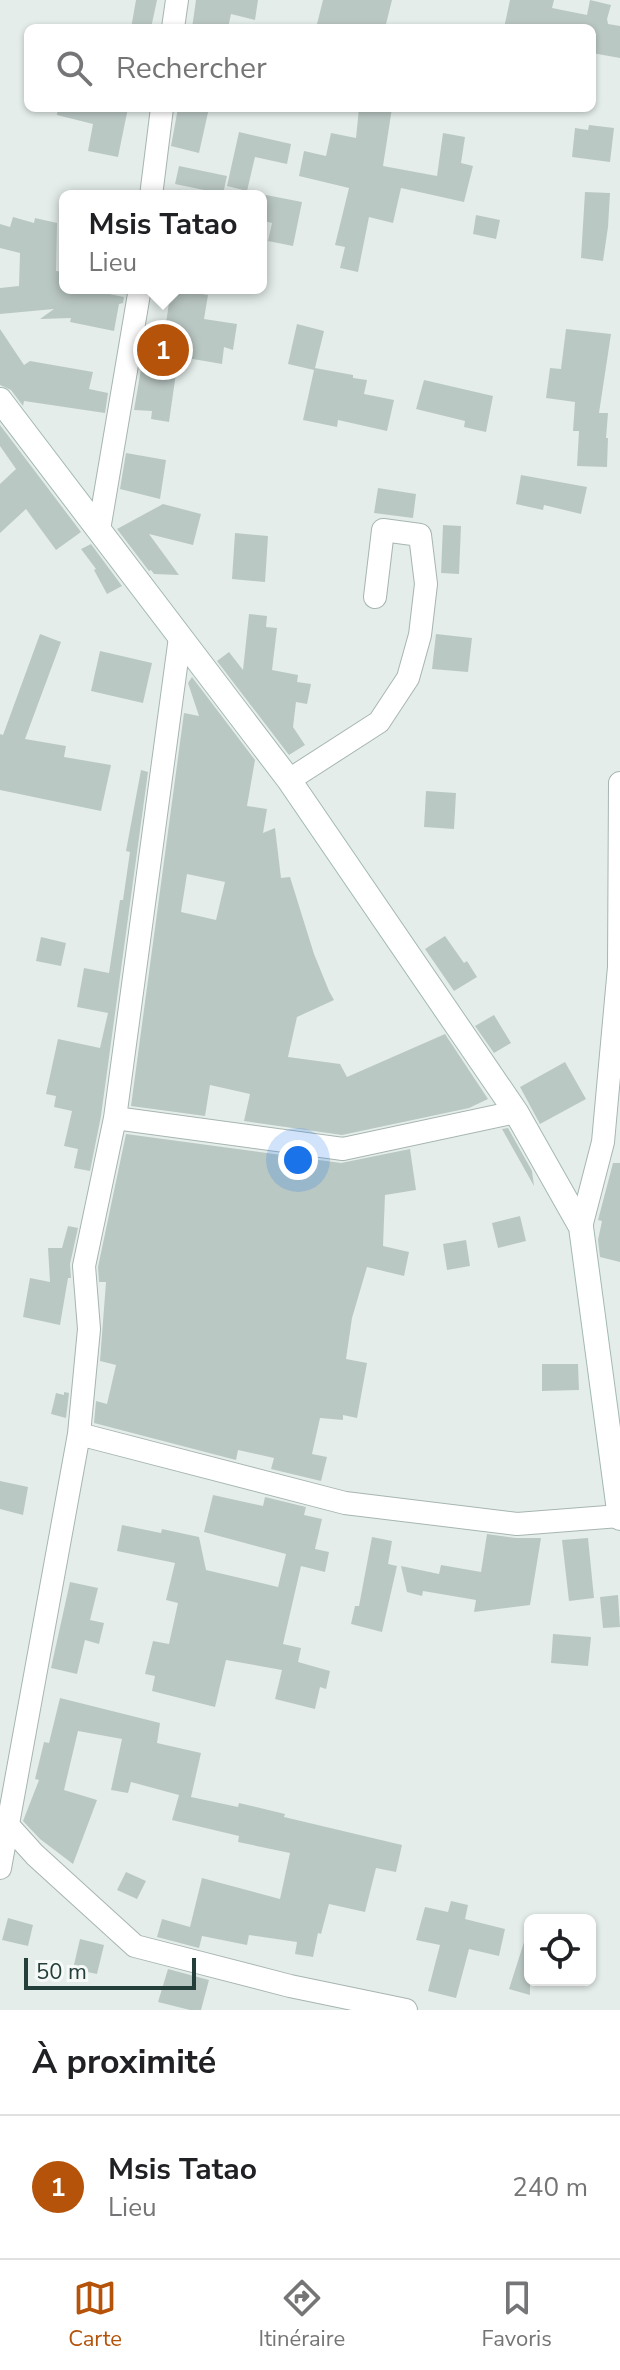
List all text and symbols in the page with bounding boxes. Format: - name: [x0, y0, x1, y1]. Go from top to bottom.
- search box: [24, 24, 596, 112]
- icon: search: [52, 46, 96, 90]
- text: Rechercher: [116, 48, 267, 89]
- popup: [59, 190, 267, 294]
- text: Msis Tatao: [89, 204, 237, 245]
- text: Lieu: [89, 245, 137, 280]
- pin: 1: [137, 320, 189, 380]
- your location: [278, 1140, 318, 1180]
- map controls: [524, 1914, 596, 1986]
- button: locate: [524, 1914, 596, 1986]
- scale bar: [24, 1954, 196, 1990]
- text: 50 m: [36, 1957, 87, 1987]
- text: À proximité: [32, 2039, 216, 2085]
- text: Msis Tatao: [108, 2149, 257, 2190]
- text: 1: [50, 2170, 66, 2205]
- text: 240 m: [512, 2170, 588, 2205]
- text: Lieu: [108, 2190, 157, 2225]
- tab: Carte: [68, 2276, 122, 2354]
- tab: Itinéraire: [259, 2276, 345, 2354]
- tab: Favoris: [482, 2276, 552, 2354]

